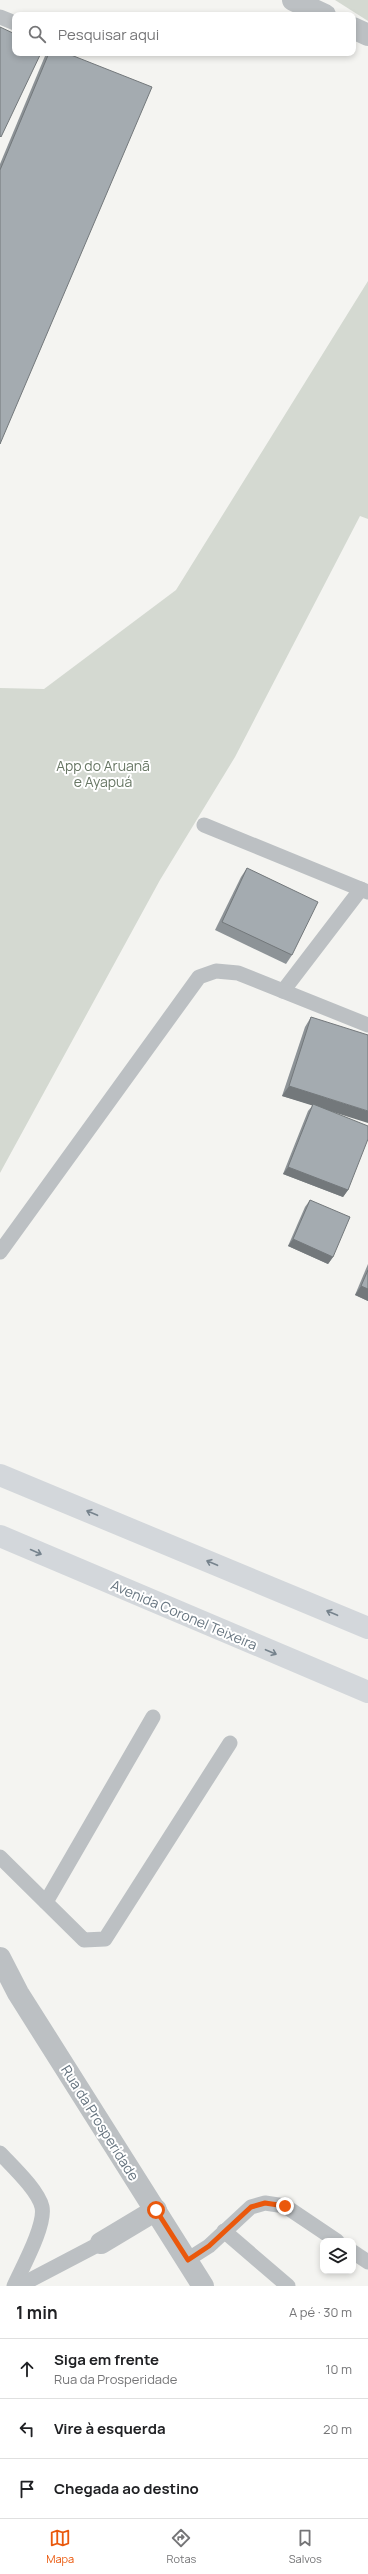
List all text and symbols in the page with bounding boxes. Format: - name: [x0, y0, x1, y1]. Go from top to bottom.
- search box: [12, 12, 356, 56]
- icon: search: [26, 23, 48, 45]
- text: Pesquisar aqui: [58, 24, 159, 45]
- park label: App do Aruanã e Ayapuá: [56, 756, 150, 791]
- one-way arrow: [86, 1509, 98, 1516]
- one-way arrow: [29, 1549, 41, 1556]
- one-way arrow: [206, 1559, 218, 1566]
- street label: Avenida Coronel Teixeira: [108, 1575, 260, 1654]
- one-way arrow: [326, 1609, 338, 1616]
- one-way arrow: [265, 1648, 277, 1656]
- street label: Rua da Prosperidade: [57, 2061, 144, 2184]
- route end: [276, 2197, 294, 2215]
- route start: [147, 2201, 165, 2219]
- map controls: [320, 2238, 356, 2274]
- button: layers: [320, 2238, 356, 2274]
- text: 1 min: [16, 2301, 58, 2324]
- text: A pé · 30 m: [289, 2303, 352, 2321]
- text: Siga em frente: [54, 2349, 159, 2370]
- icon: ahead: [16, 2358, 38, 2380]
- text: 10 m: [325, 2360, 352, 2378]
- text: Rua da Prosperidade: [54, 2370, 177, 2388]
- icon: left: [16, 2418, 38, 2440]
- text: Vire à esquerda: [54, 2418, 166, 2439]
- text: 20 m: [323, 2420, 352, 2438]
- icon: arrive: [16, 2478, 38, 2500]
- text: Chegada ao destino: [54, 2478, 199, 2499]
- tab: Mapa: [46, 2527, 74, 2566]
- tab: Rotas: [167, 2527, 196, 2566]
- tab: Salvos: [289, 2527, 322, 2566]

